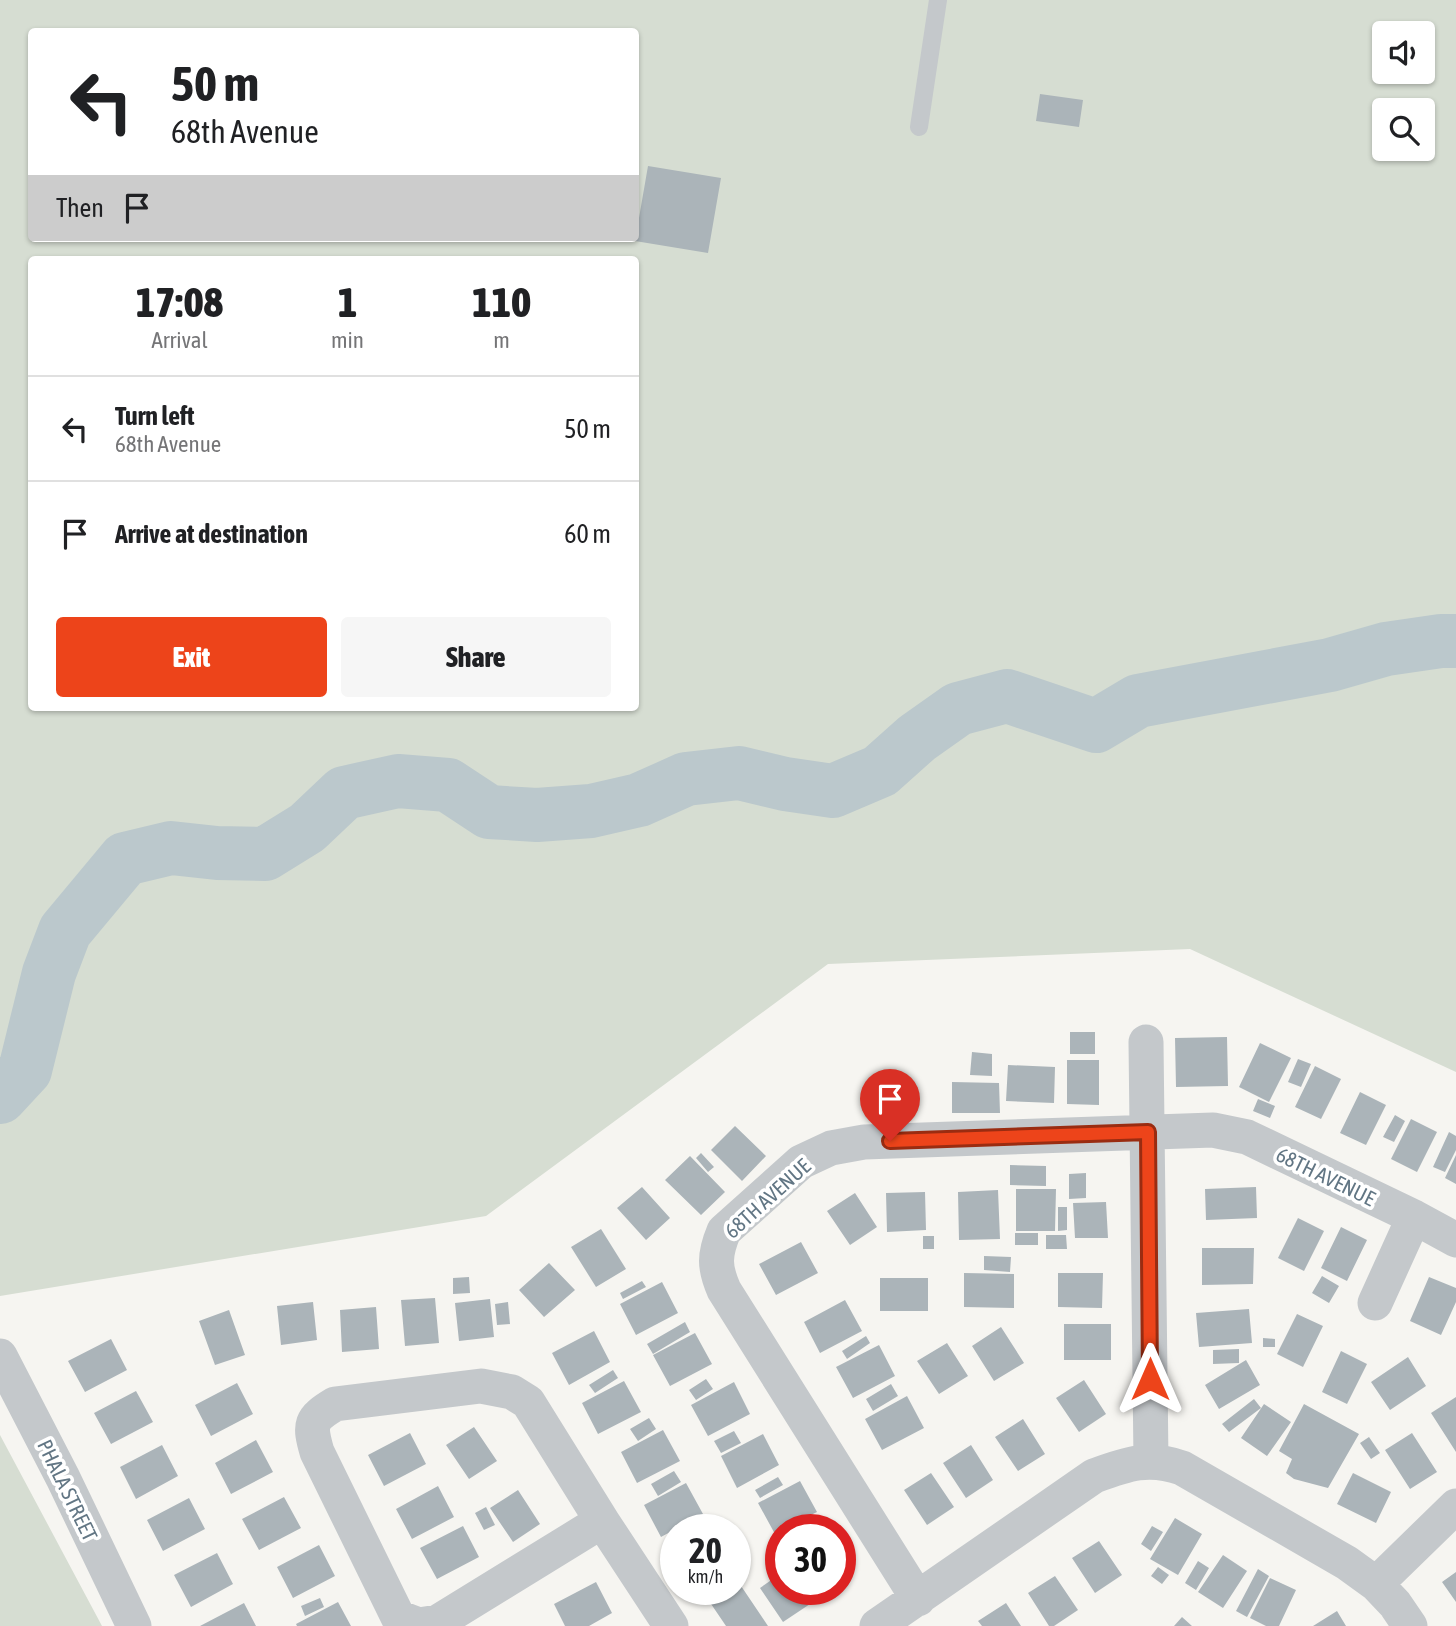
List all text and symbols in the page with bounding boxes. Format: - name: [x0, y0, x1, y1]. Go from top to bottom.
- map controls: [1372, 21, 1435, 161]
- button: sound: [1372, 21, 1435, 84]
- text: 50 m: [171, 55, 259, 111]
- icon: left: [56, 56, 147, 147]
- button: search: [1372, 98, 1435, 161]
- text: 68th Avenue: [171, 113, 319, 150]
- icon: arrive: [118, 189, 156, 227]
- text: Then: [56, 193, 104, 223]
- text: 17:08: [136, 278, 223, 326]
- text: 1: [338, 278, 357, 326]
- text: 110: [472, 278, 531, 326]
- text: Arrival: [151, 327, 208, 353]
- text: min: [331, 327, 364, 353]
- text: m: [493, 327, 510, 353]
- text: Turn left: [115, 401, 195, 431]
- icon: left: [56, 410, 94, 448]
- text: 50 m: [564, 414, 611, 444]
- text: 68th Avenue: [115, 431, 221, 457]
- icon: arrive: [56, 515, 94, 553]
- text: Arrive at destination: [115, 519, 308, 549]
- text: 60 m: [564, 519, 611, 549]
- button: Exit: [56, 617, 327, 697]
- button: Share: [341, 617, 611, 697]
- pin: [860, 1069, 920, 1141]
- icon: arrive: [871, 1080, 909, 1118]
- street label: 68TH AVENUE: [1273, 1142, 1379, 1210]
- street label: 68TH AVENUE: [719, 1153, 815, 1243]
- position arrow: [1113, 1342, 1187, 1416]
- street label: PHALA STREET: [33, 1435, 103, 1545]
- speed limit sign: 30: [765, 1514, 856, 1605]
- text: 20: [689, 1530, 722, 1570]
- text: km/h: [688, 1566, 723, 1587]

